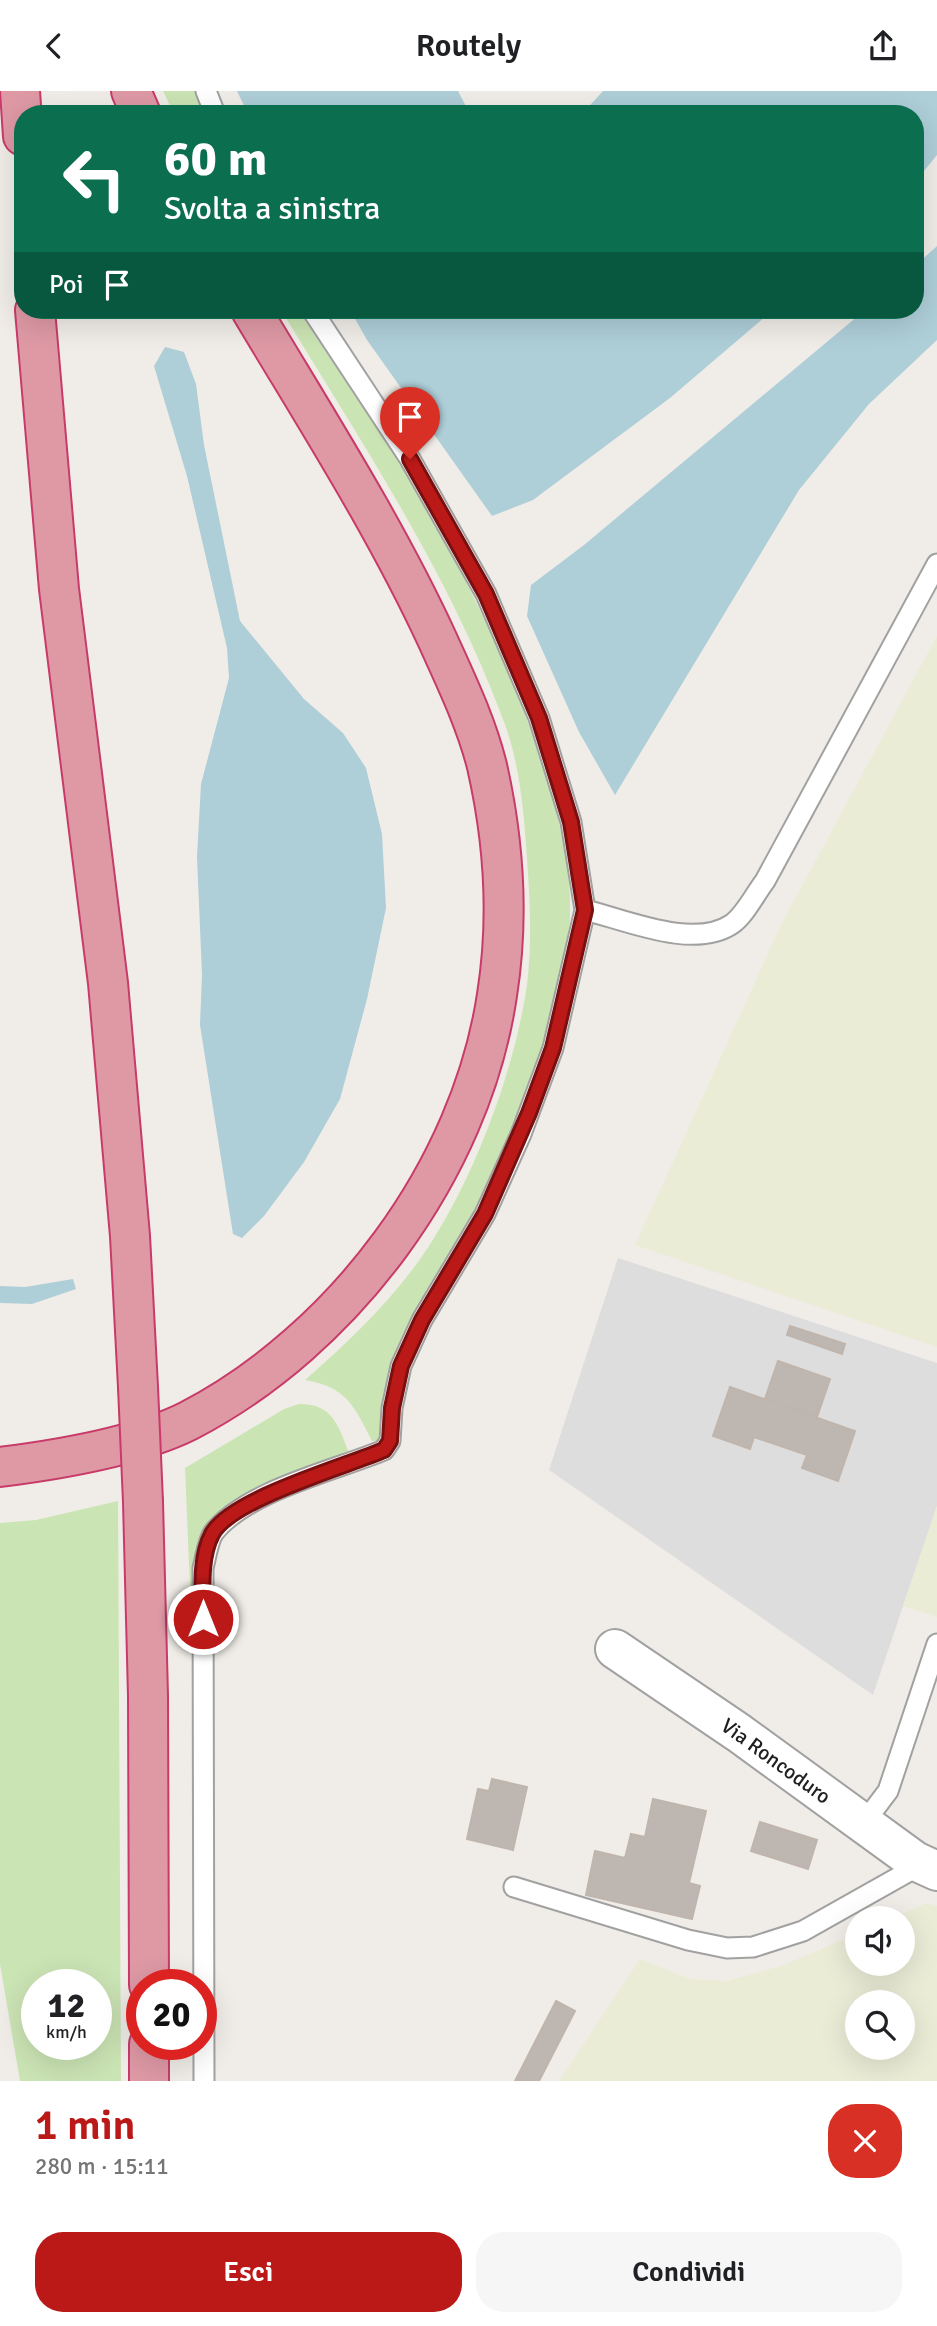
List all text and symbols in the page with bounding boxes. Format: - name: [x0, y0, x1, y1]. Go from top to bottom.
- text: Routely: [416, 26, 521, 65]
- icon: back: [35, 27, 73, 65]
- icon: share: [864, 27, 902, 65]
- text: 60 m: [164, 129, 267, 189]
- icon: left: [49, 133, 140, 224]
- text: Svolta a sinistra: [164, 189, 380, 228]
- icon: arrive: [98, 266, 136, 304]
- text: Poi: [49, 269, 84, 301]
- pin: [380, 387, 440, 459]
- icon: arrive: [391, 398, 429, 436]
- position arrow: [166, 1582, 240, 1656]
- street label: Via Roncoduro: [716, 1712, 836, 1810]
- map controls: [845, 1906, 915, 2060]
- button: sound: [845, 1906, 915, 1976]
- speed limit sign: 20: [126, 1969, 217, 2060]
- text: 12: [48, 1984, 85, 2027]
- button: search: [845, 1990, 915, 2060]
- text: km/h: [46, 2021, 87, 2043]
- text: 1 min: [35, 2100, 136, 2151]
- button: close: [828, 2104, 902, 2178]
- text: 280 m · 15:11: [35, 2152, 169, 2181]
- button: Esci: [35, 2232, 462, 2312]
- button: Condividi: [476, 2232, 902, 2312]

